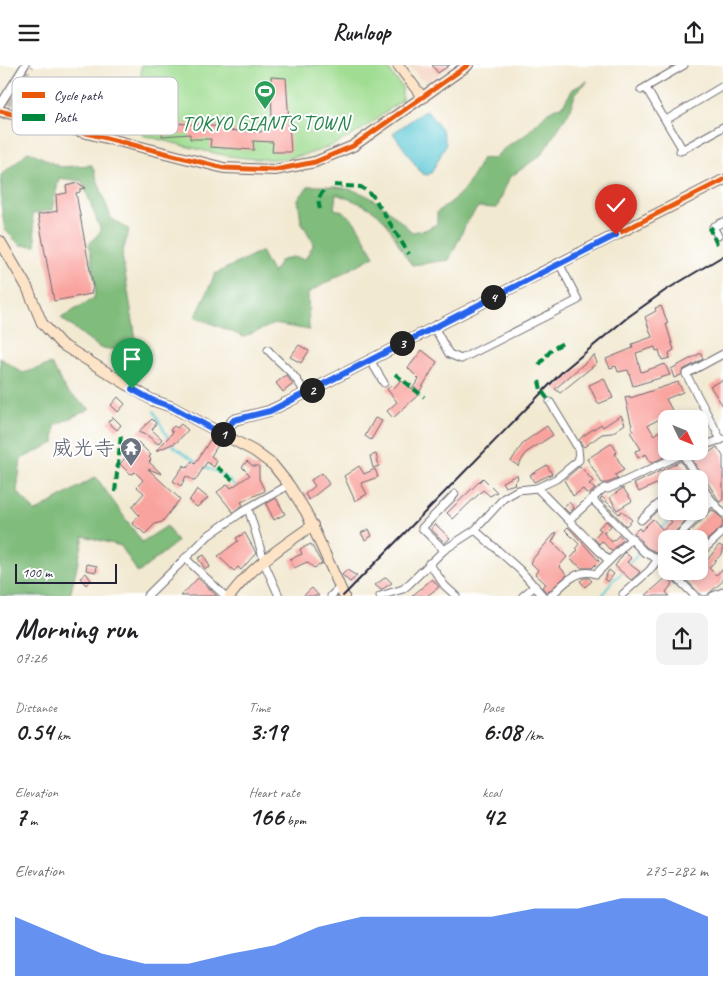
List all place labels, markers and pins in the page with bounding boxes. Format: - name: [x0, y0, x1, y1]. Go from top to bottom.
- sports icon: TOKYO GIANTS TOWN: [253, 79, 277, 110]
- place label: TOKYO GIANTS TOWN: [181, 110, 352, 136]
- pin: [595, 184, 637, 235]
- pin: 4: [480, 285, 506, 309]
- pin: 3: [390, 331, 414, 355]
- pin: [111, 338, 153, 389]
- pin: 2: [300, 377, 324, 403]
- pin: 1: [210, 421, 236, 447]
- place label: 威光寺: [52, 435, 115, 461]
- temple icon: 威光寺: [119, 436, 143, 467]

